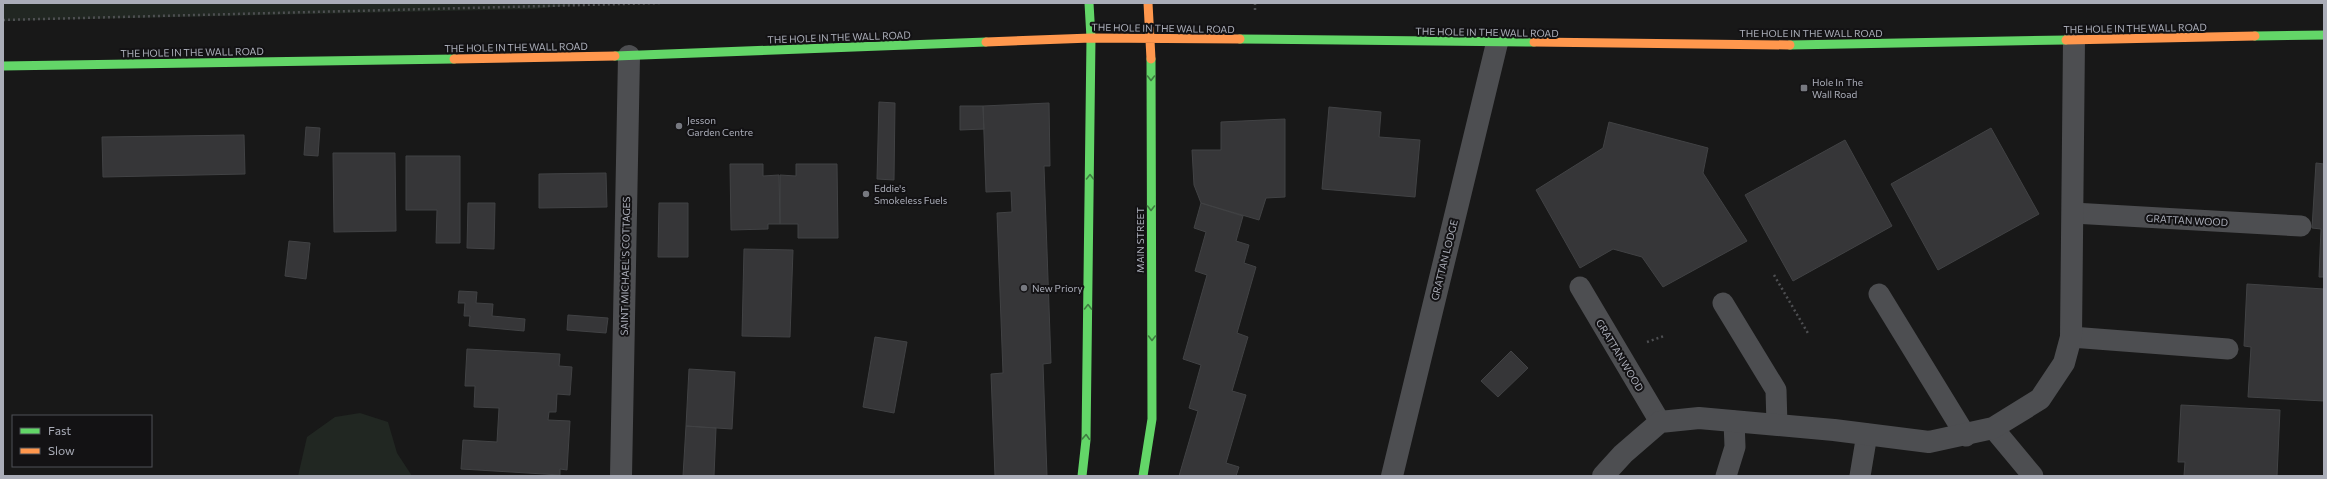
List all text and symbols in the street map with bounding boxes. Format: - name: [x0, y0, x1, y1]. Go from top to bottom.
- street label: THE HOLE IN THE WALL ROAD: [1091, 21, 1235, 35]
- street label: THE HOLE IN THE WALL ROAD: [2063, 21, 2207, 35]
- street label: THE HOLE IN THE WALL ROAD: [1415, 25, 1559, 39]
- street label: THE HOLE IN THE WALL ROAD: [1739, 27, 1883, 39]
- street label: THE HOLE IN THE WALL ROAD: [767, 29, 911, 45]
- street label: THE HOLE IN THE WALL ROAD: [444, 40, 588, 54]
- street label: THE HOLE IN THE WALL ROAD: [120, 45, 264, 59]
- one-way arrow: [1147, 75, 1155, 81]
- place label: Hole In The Wall Road: [1812, 76, 1863, 100]
- marker: Hole In The Wall Road: [1799, 83, 1809, 93]
- place label: Jesson Garden Centre: [687, 114, 753, 138]
- marker: Jesson Garden Centre: [674, 121, 684, 131]
- one-way arrow: [1086, 174, 1094, 180]
- place label: Eddie's Smokeless Fuels: [874, 182, 948, 206]
- marker: Eddie's Smokeless Fuels: [861, 189, 871, 199]
- street label: SAINT MICHAEL'S COTTAGES: [618, 196, 632, 336]
- one-way arrow: [1147, 205, 1155, 211]
- street label: MAIN STREET: [1134, 206, 1146, 273]
- street label: GRATTAN WOOD: [2146, 212, 2228, 228]
- street label: GRATTAN LODGE: [1428, 218, 1460, 302]
- place label: New Priory: [1032, 282, 1083, 294]
- marker: New Priory: [1019, 283, 1029, 293]
- one-way arrow: [1084, 304, 1092, 310]
- street label: GRATTAN WOOD: [1594, 317, 1646, 393]
- one-way arrow: [1148, 335, 1156, 341]
- legend: [12, 415, 152, 467]
- text: Fast: [48, 423, 71, 437]
- one-way arrow: [1082, 434, 1090, 440]
- text: Slow: [48, 443, 75, 457]

